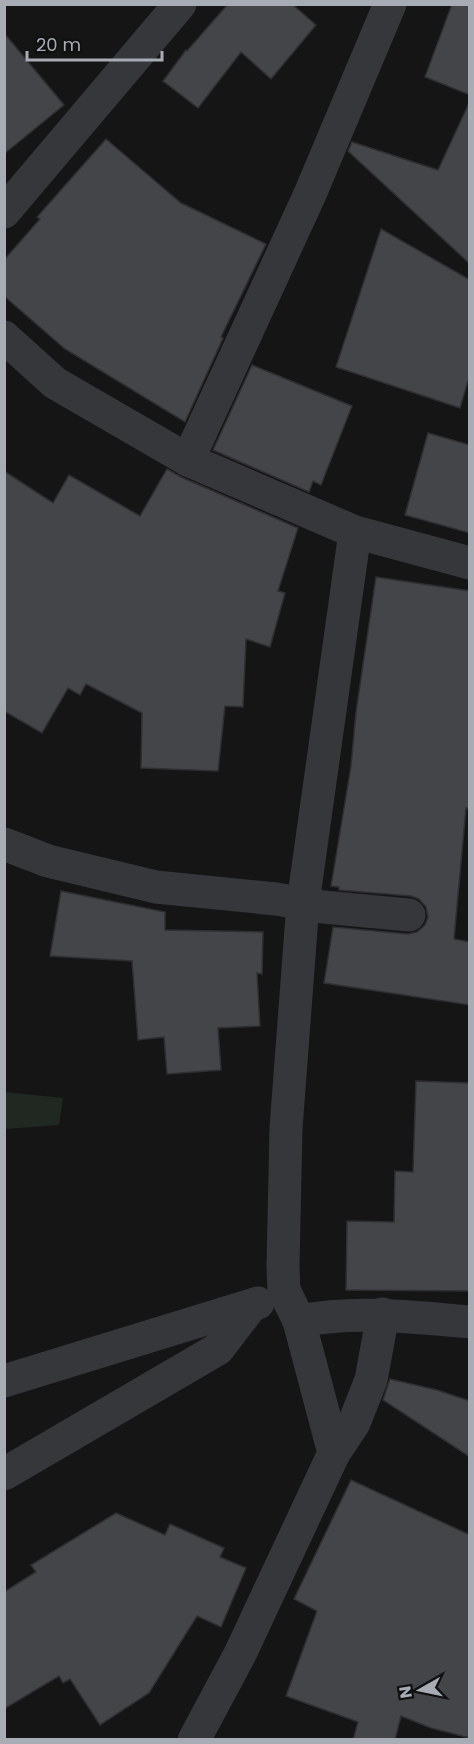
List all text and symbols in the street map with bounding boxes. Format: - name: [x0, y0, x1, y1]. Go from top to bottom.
- scale bar: [27, 24, 162, 62]
- text: 20 m: [36, 32, 81, 57]
- north arrow: [390, 1660, 450, 1720]
- text: N: [393, 1685, 418, 1700]

